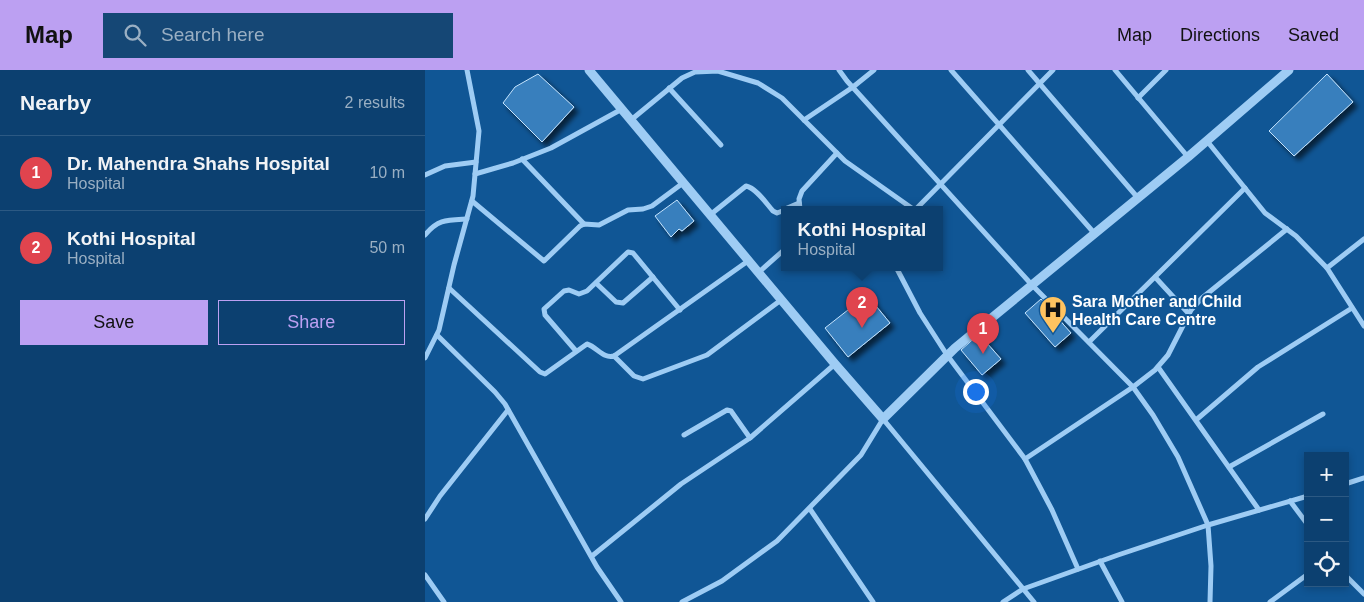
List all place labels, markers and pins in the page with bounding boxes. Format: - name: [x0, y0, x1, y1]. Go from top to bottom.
- pin: 2: [846, 287, 878, 328]
- place label: Sara Mother and Child Health Care Centre: [1072, 293, 1242, 328]
- hospital icon: Sara Mother and Child Health Care Centre: [1038, 295, 1068, 334]
- pin: 1: [967, 313, 999, 354]

